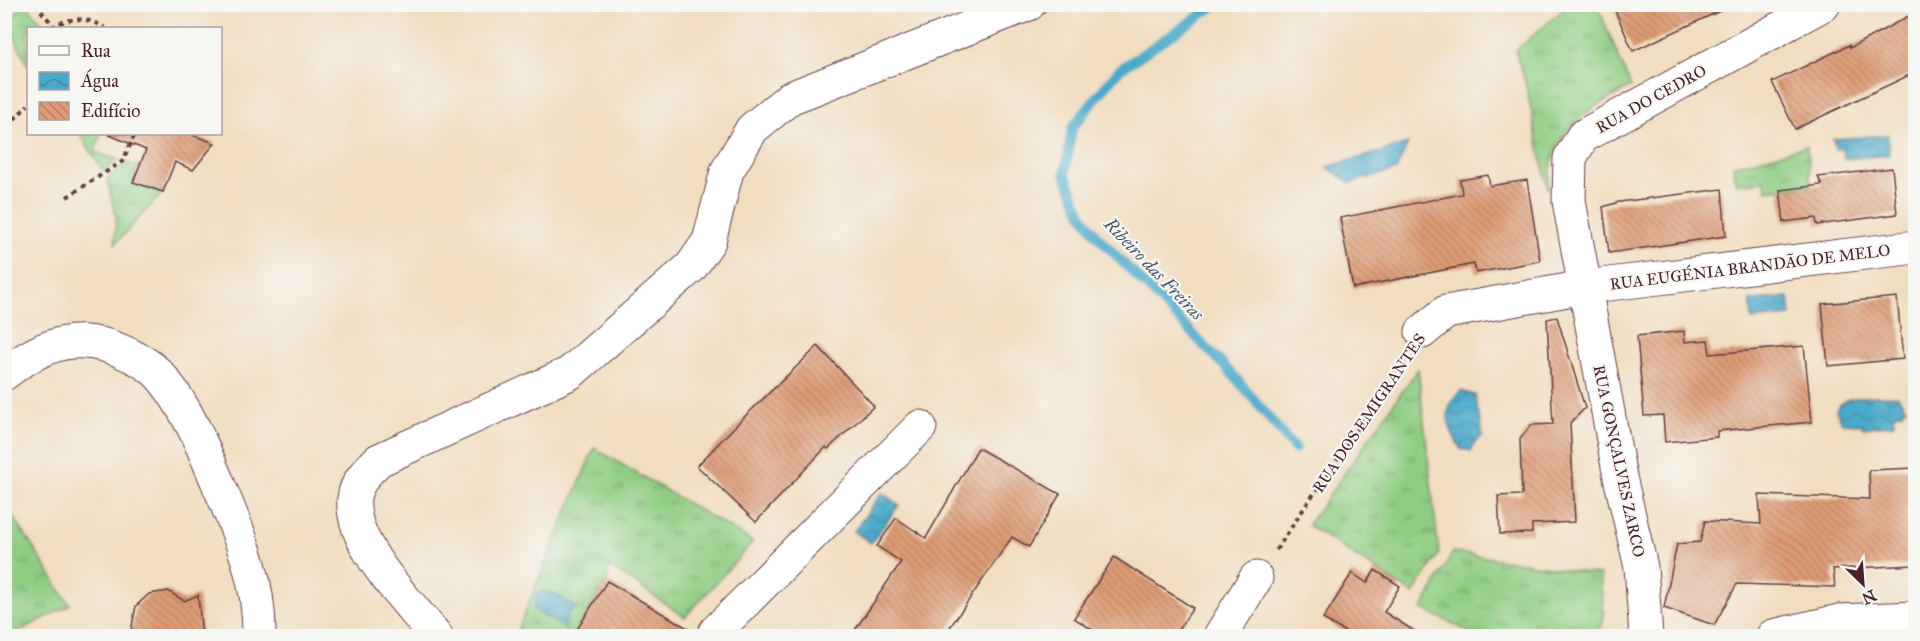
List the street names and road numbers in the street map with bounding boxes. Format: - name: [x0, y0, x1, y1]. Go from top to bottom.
- street label: RUA DO CEDRO: [1593, 61, 1709, 137]
- street label: RUA EUGÉNIA BRANDÃO DE MELO: [1608, 238, 1891, 294]
- street label: RUA DOS EMIGRANTES: [1309, 330, 1429, 496]
- street label: RUA GONÇALVES ZARCO: [1589, 363, 1649, 559]

